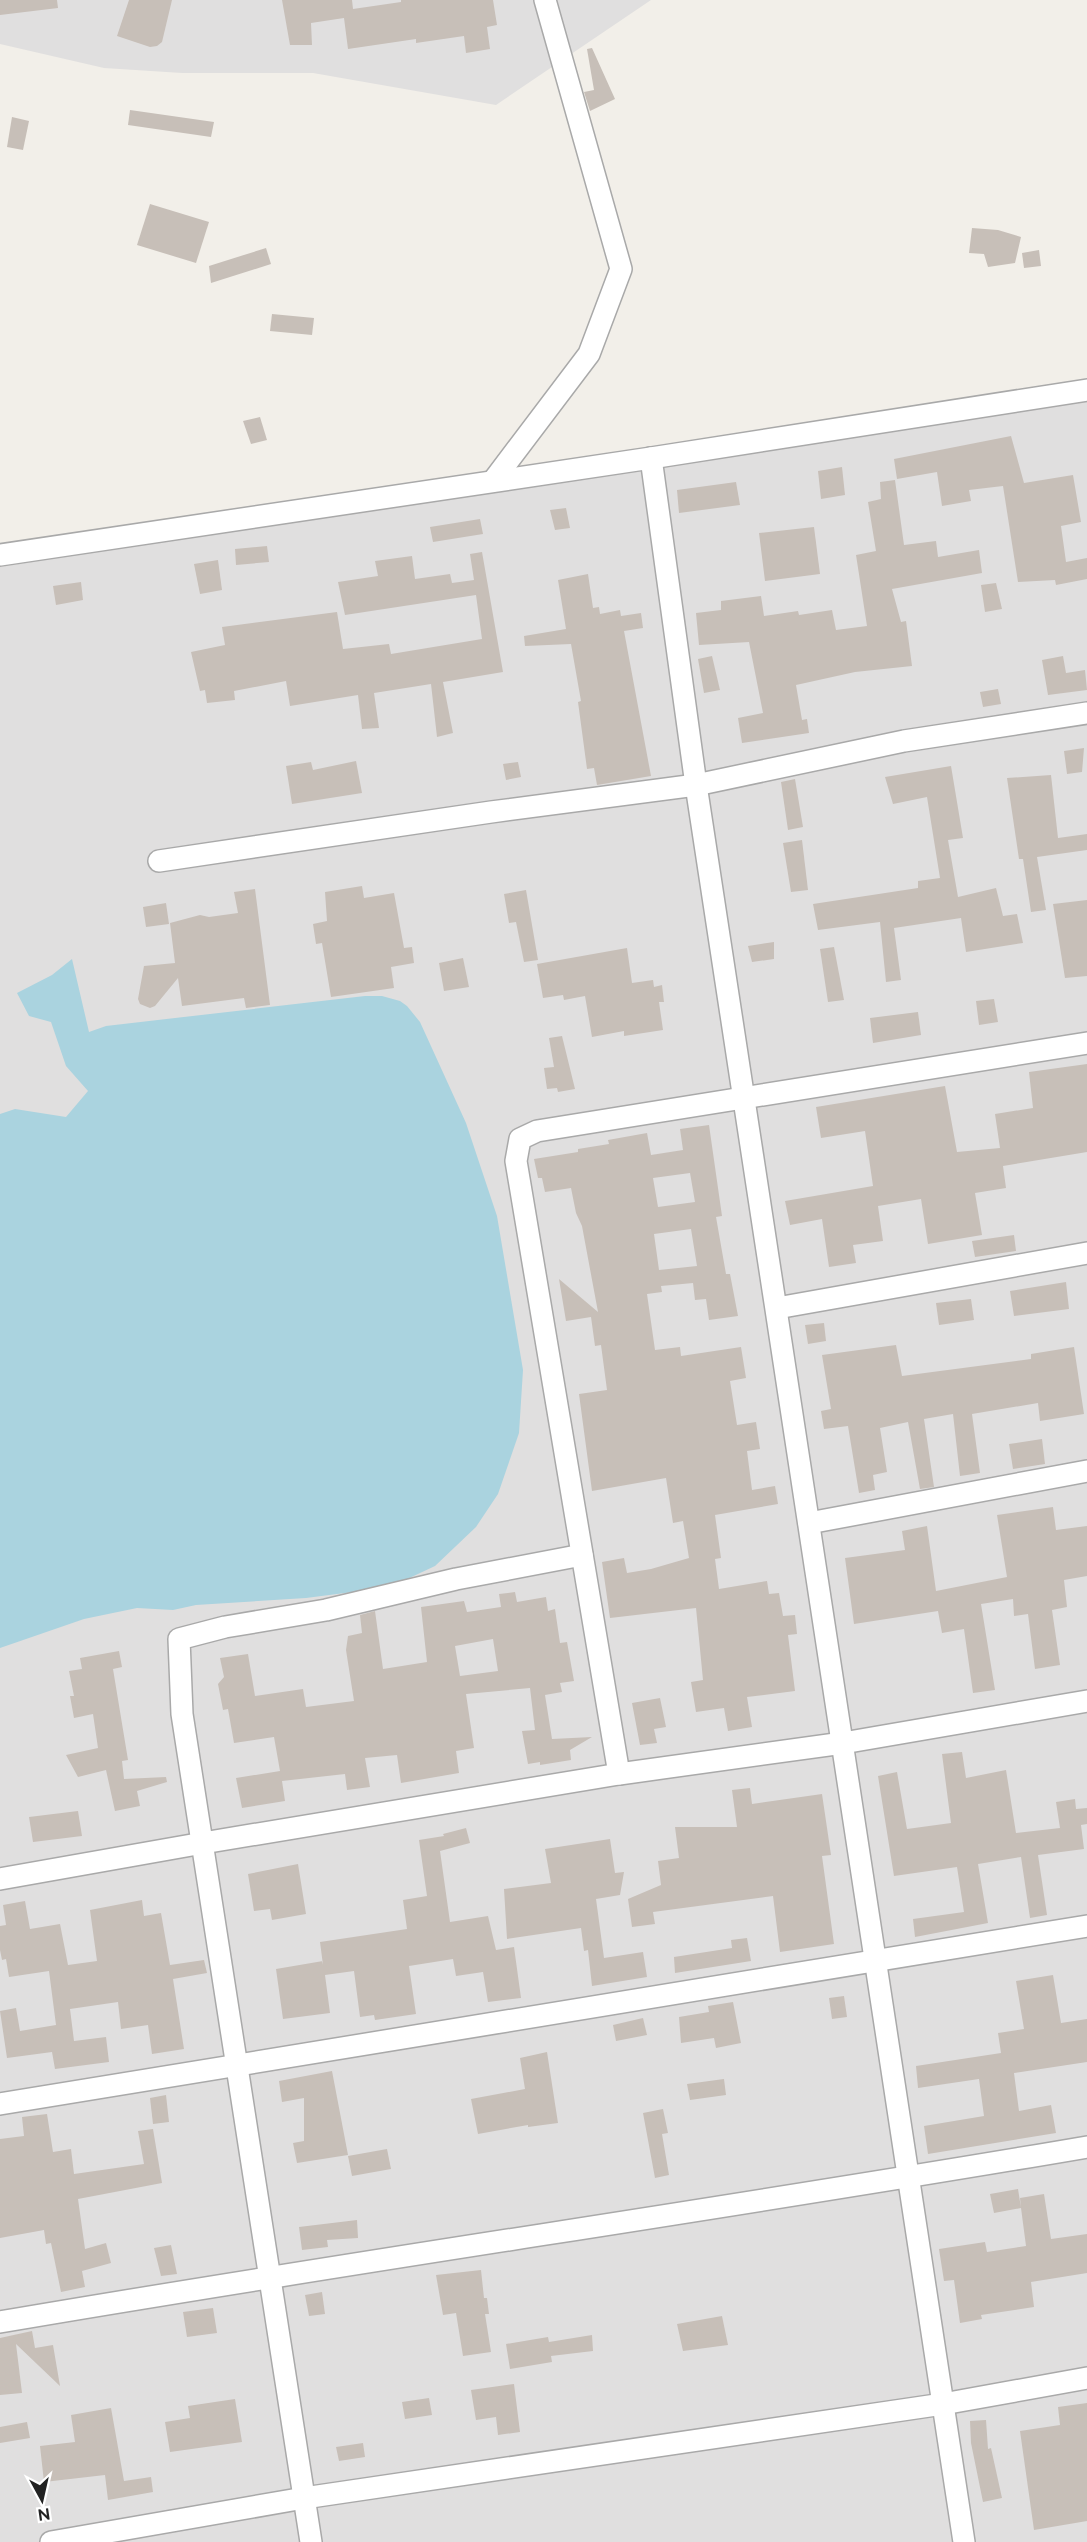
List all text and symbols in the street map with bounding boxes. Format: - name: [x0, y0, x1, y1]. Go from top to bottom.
- north arrow: [12, 2470, 72, 2530]
- text: N: [37, 2504, 51, 2525]

